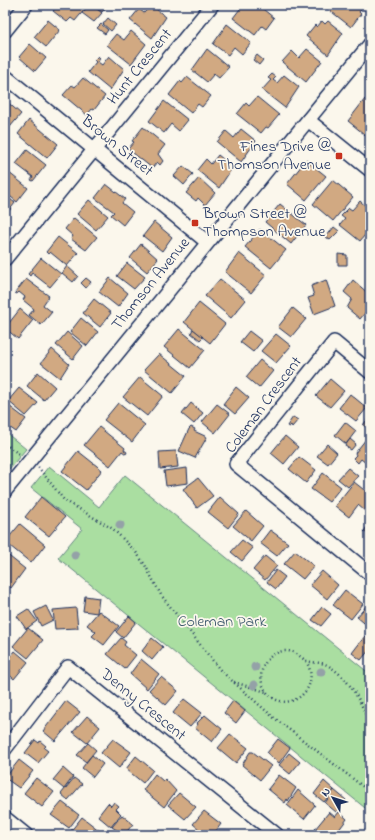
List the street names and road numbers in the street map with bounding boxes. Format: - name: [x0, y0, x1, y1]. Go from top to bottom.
- street label: Hunt Crescent: [102, 23, 179, 110]
- street label: Brown Street: [75, 109, 159, 183]
- street label: Thomson Avenue: [106, 232, 197, 336]
- street label: Coleman Crescent: [220, 351, 309, 459]
- street label: Denny Crescent: [94, 662, 192, 747]

